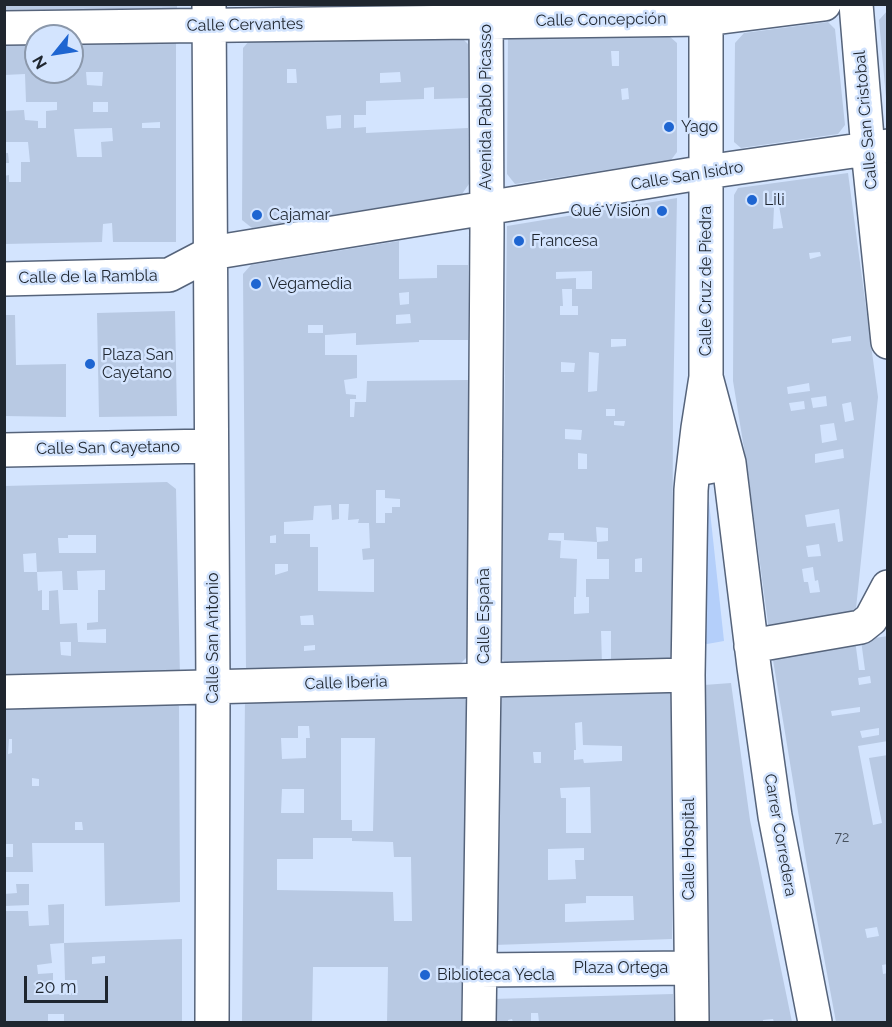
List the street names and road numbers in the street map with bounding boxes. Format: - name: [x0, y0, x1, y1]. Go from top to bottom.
- street label: Calle Concepción: [535, 9, 667, 31]
- street label: Calle Cervantes: [187, 14, 303, 36]
- street label: Avenida Pablo Picasso: [476, 24, 496, 190]
- street label: Calle San Cristobal: [850, 50, 882, 190]
- street label: Calle San Isidro: [629, 158, 745, 194]
- street label: Calle Cruz de Piedra: [696, 206, 716, 356]
- street label: Calle de la Rambla: [18, 266, 158, 288]
- street label: Calle San Cayetano: [36, 437, 180, 459]
- street label: Calle España: [474, 568, 494, 664]
- street label: Calle San Antonio: [203, 573, 223, 703]
- street label: Calle Iberia: [304, 672, 388, 694]
- street label: Carrer Corredera: [760, 772, 800, 898]
- street label: Calle Hospital: [679, 798, 699, 900]
- street label: Plaza Ortega: [574, 958, 668, 978]

